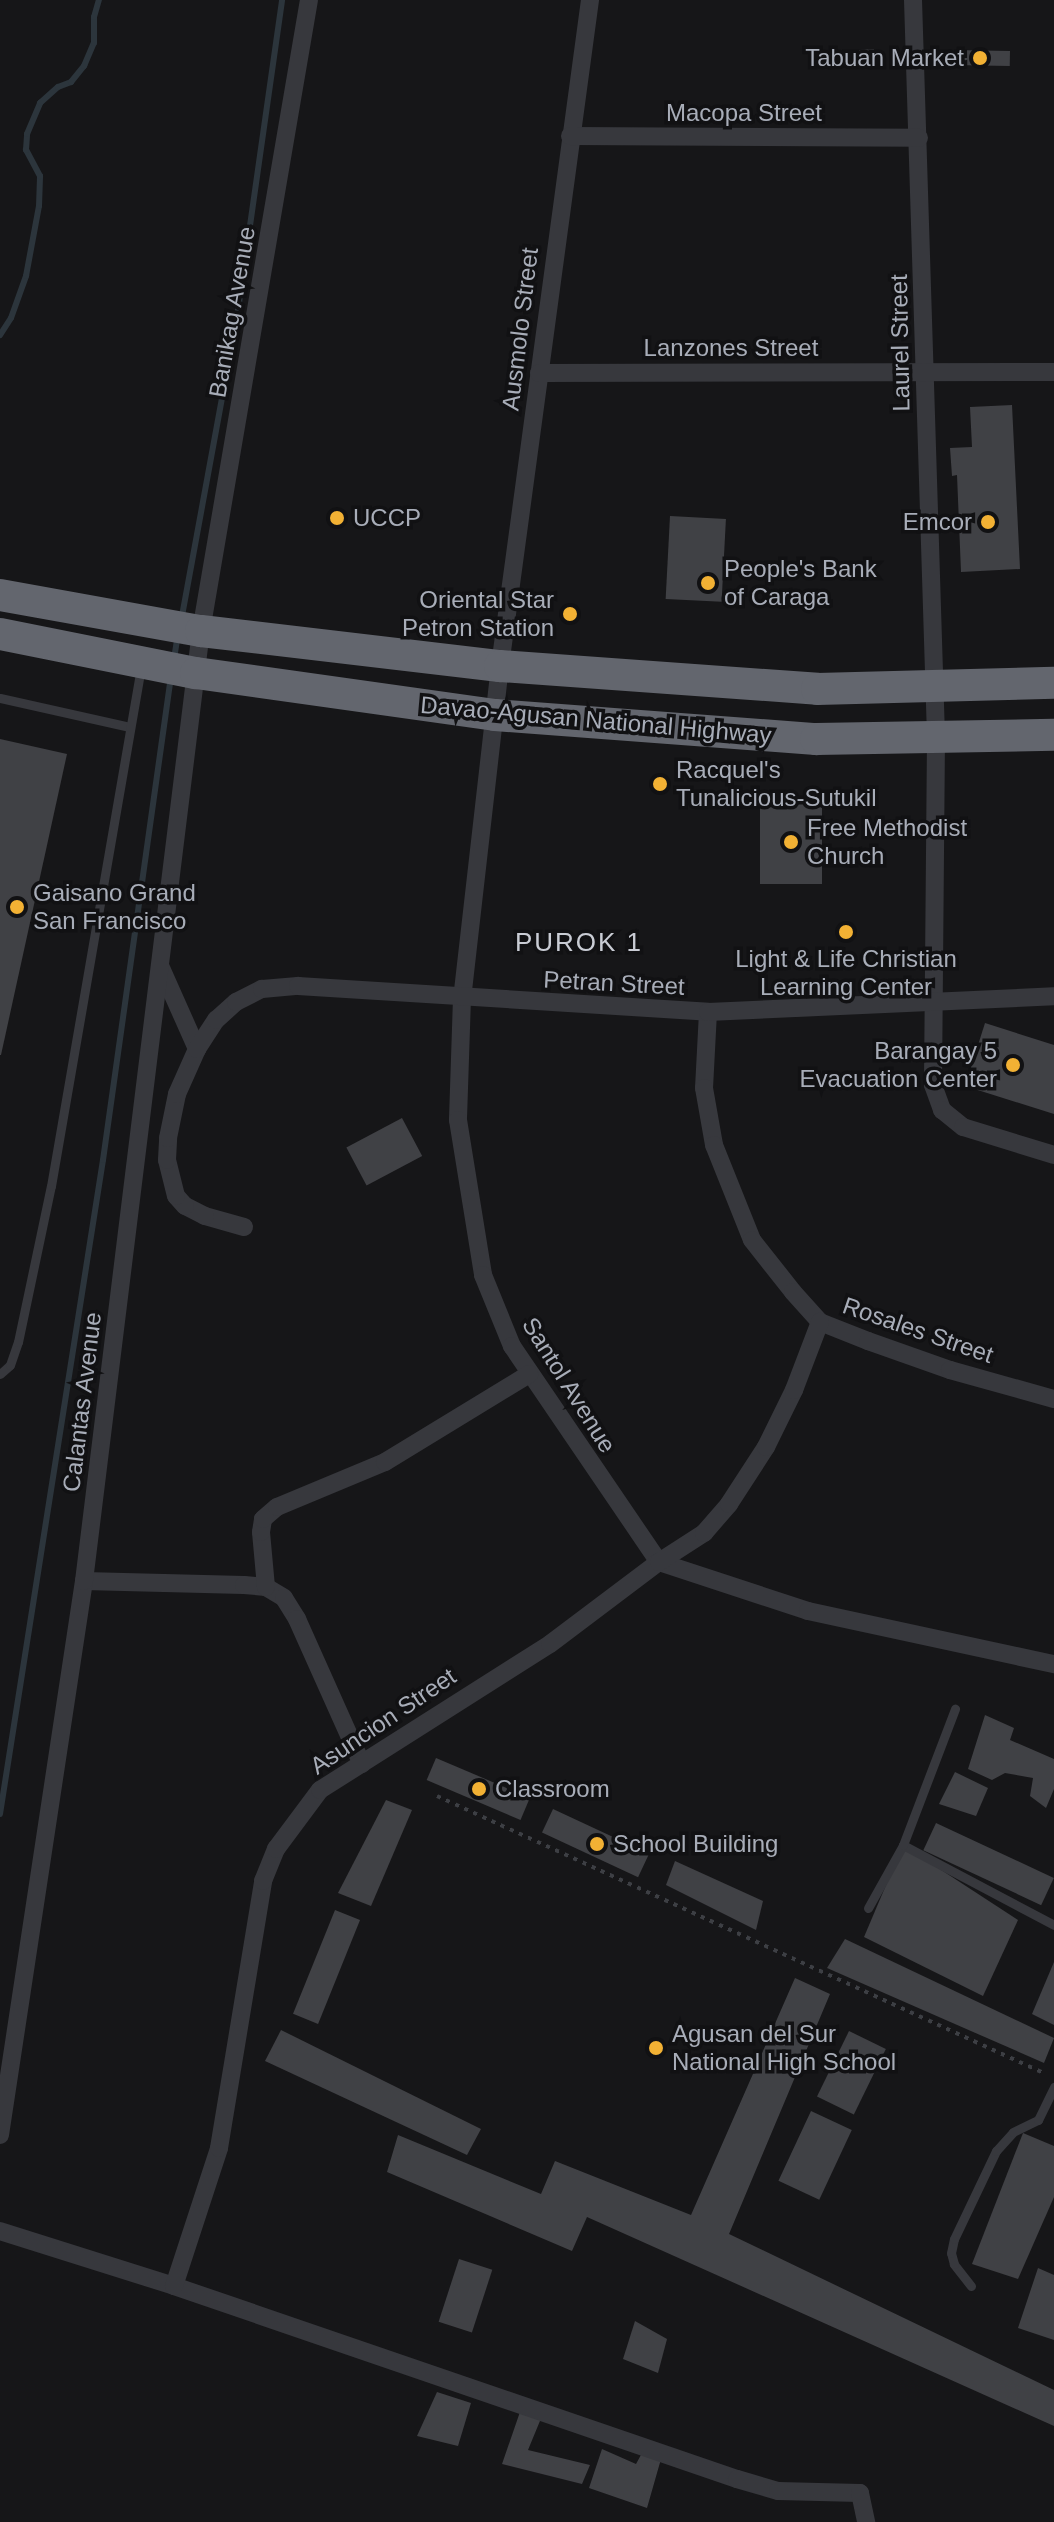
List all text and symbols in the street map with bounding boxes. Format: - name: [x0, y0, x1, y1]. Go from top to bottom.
- place label: Tabuan Market: [805, 44, 964, 72]
- marker: Tabuan Market: [971, 49, 989, 67]
- street label: Macopa Street: [666, 99, 822, 127]
- street label: Banikag Avenue: [203, 224, 261, 400]
- street label: Ausmolo Street: [496, 246, 544, 412]
- street label: Laurel Street: [884, 274, 916, 412]
- street label: Lanzones Street: [644, 334, 818, 362]
- place label: UCCP: [353, 504, 421, 532]
- place label: Emcor: [903, 508, 972, 536]
- marker: UCCP: [328, 509, 346, 527]
- marker: Emcor: [979, 513, 997, 531]
- place label: People's Bank of Caraga: [724, 555, 877, 611]
- marker: People's Bank of Caraga: [699, 574, 717, 592]
- place label: Oriental Star Petron Station: [402, 586, 554, 642]
- marker: Oriental Star Petron Station: [561, 605, 579, 623]
- street label: Davao-Agusan National Highway: [419, 690, 773, 750]
- place label: Racquel's Tunalicious-Sutukil: [676, 756, 877, 812]
- marker: Racquel's Tunalicious-Sutukil: [651, 775, 669, 793]
- place label: Free Methodist Church: [807, 814, 967, 870]
- marker: Free Methodist Church: [782, 833, 800, 851]
- place label: Gaisano Grand San Francisco: [33, 879, 196, 935]
- marker: Gaisano Grand San Francisco: [8, 898, 26, 916]
- marker: Light & Life Christian Learning Center: [837, 923, 855, 941]
- district label: PUROK 1: [515, 927, 643, 959]
- place label: Light & Life Christian Learning Center: [735, 945, 957, 1001]
- street label: Petran Street: [543, 965, 685, 1001]
- place label: Barangay 5 Evacuation Center: [800, 1037, 997, 1093]
- marker: Barangay 5 Evacuation Center: [1004, 1056, 1022, 1074]
- street label: Rosales Street: [839, 1291, 997, 1369]
- street label: Calantas Avenue: [57, 1310, 107, 1494]
- street label: Santol Avenue: [516, 1311, 622, 1459]
- street label: Asuncion Street: [305, 1662, 461, 1780]
- place label: Classroom: [495, 1775, 610, 1803]
- marker: Classroom: [470, 1780, 488, 1798]
- place label: School Building: [613, 1830, 778, 1858]
- marker: School Building: [588, 1835, 606, 1853]
- place label: Agusan del Sur National High School: [672, 2020, 896, 2076]
- marker: Agusan del Sur National High School: [647, 2039, 665, 2057]

